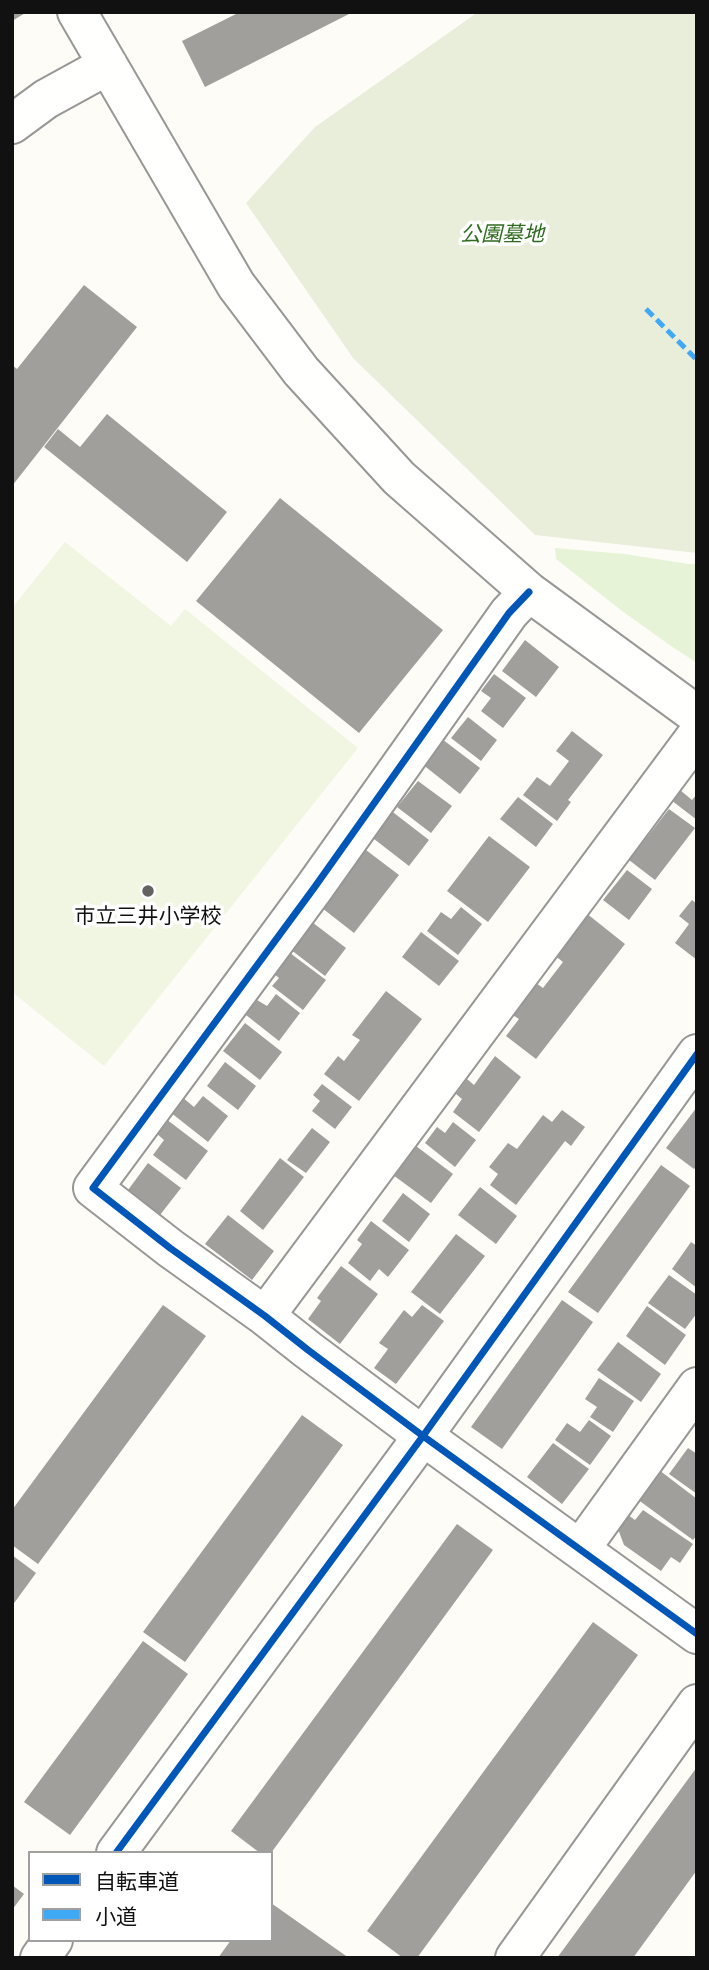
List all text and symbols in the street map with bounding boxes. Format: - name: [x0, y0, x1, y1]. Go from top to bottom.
- park label: 公園墓地: [460, 220, 544, 246]
- marker: 市立三井小学校: [140, 883, 156, 899]
- place label: 市立三井小学校: [75, 902, 221, 928]
- legend: [28, 1851, 273, 1942]
- text: 自転車道: [95, 1865, 179, 1895]
- text: 小道: [95, 1900, 137, 1930]

